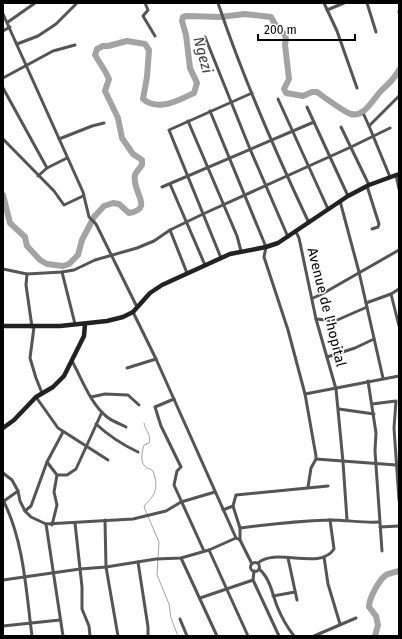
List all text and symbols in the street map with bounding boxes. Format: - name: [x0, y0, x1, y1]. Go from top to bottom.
- scale bar: [258, 16, 355, 42]
- text: 200 m: [264, 23, 297, 37]
- water label: Ngezi: [189, 35, 217, 75]
- street label: Avenue de l'hopital: [304, 246, 350, 368]

